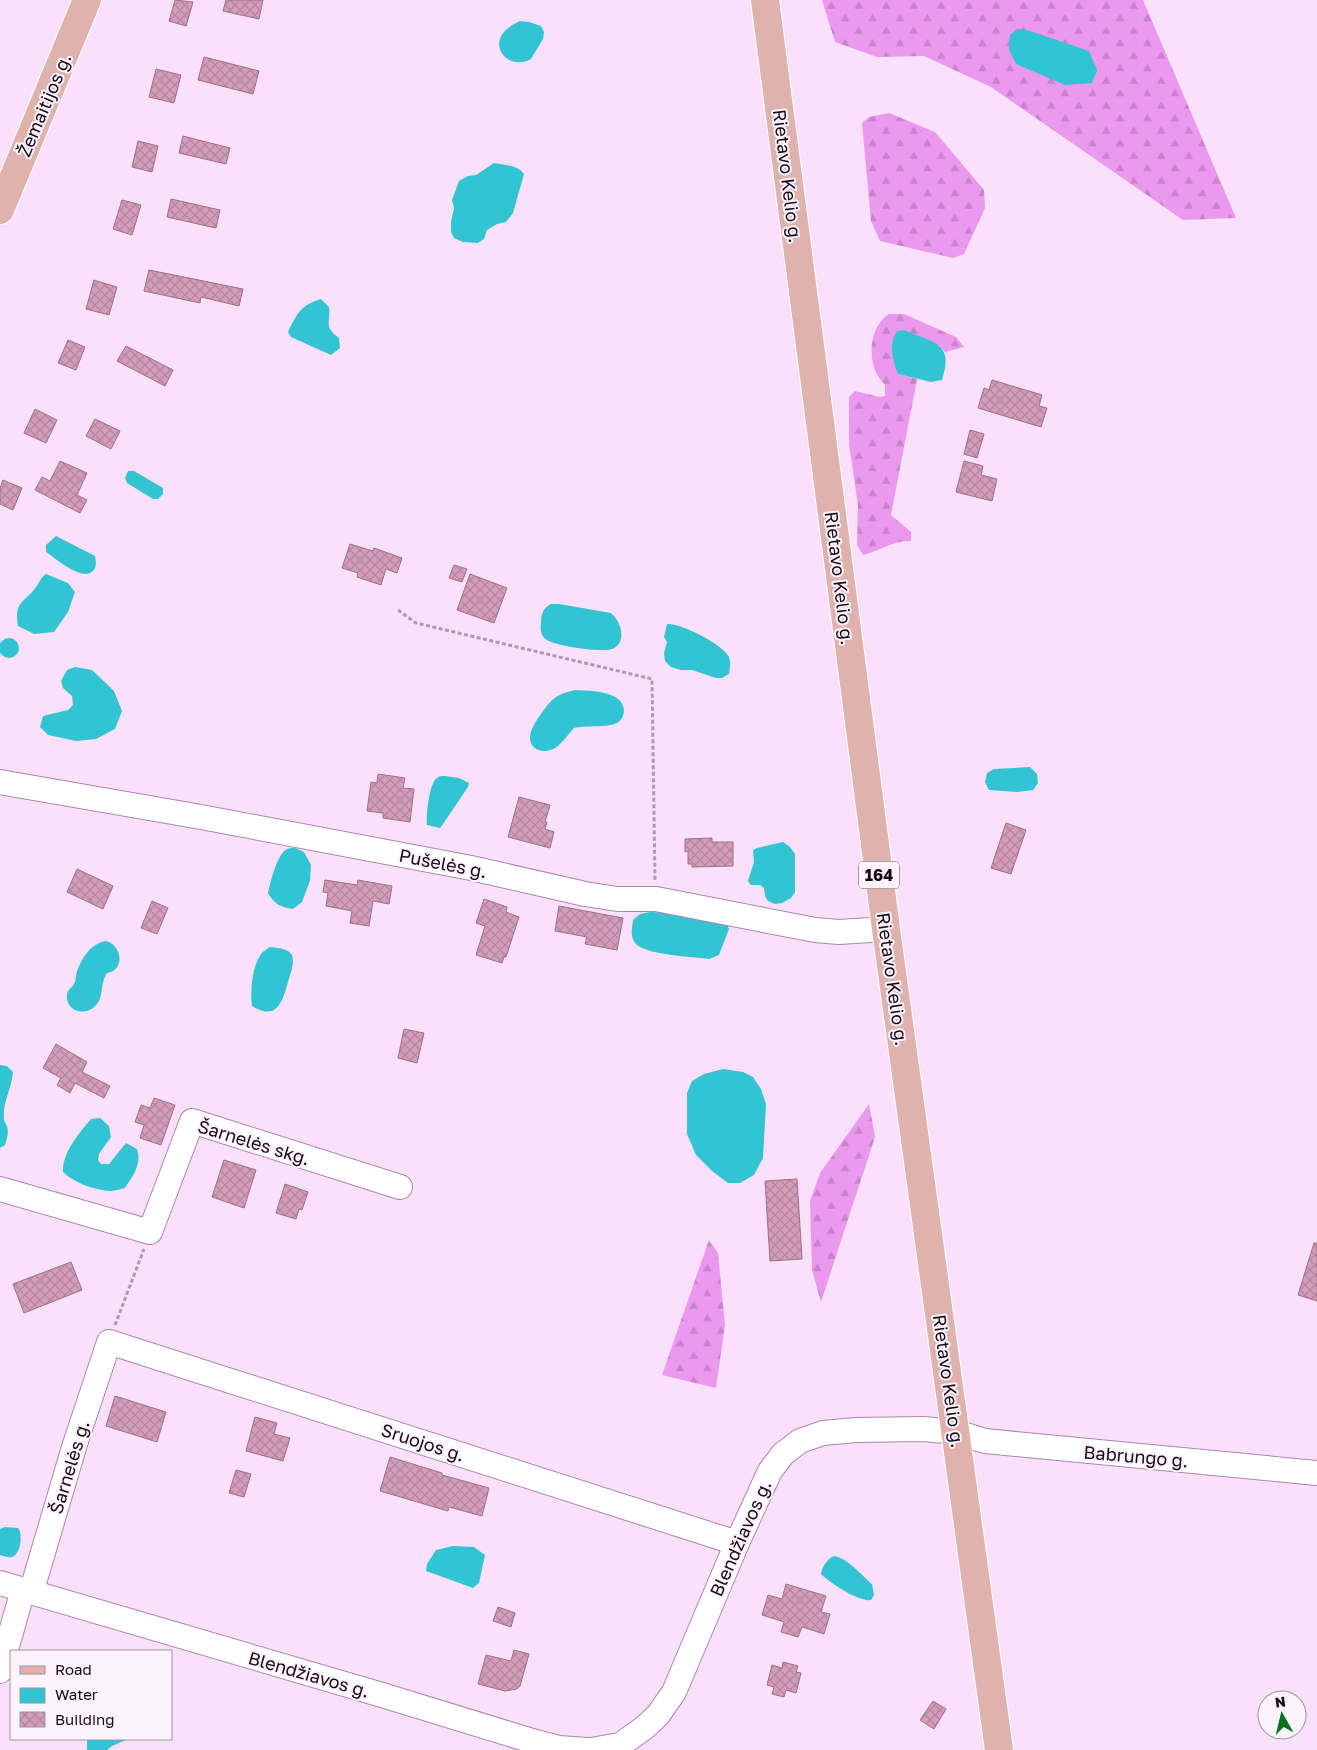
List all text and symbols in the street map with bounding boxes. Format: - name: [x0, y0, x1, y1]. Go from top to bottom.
- street label: Žemaitijos g.: [12, 50, 76, 160]
- street label: Rietavo Kelio g.: [769, 108, 807, 244]
- street label: Rietavo Kelio g.: [821, 510, 859, 646]
- street label: Pušelės g.: [397, 844, 489, 882]
- road number: 164: [859, 862, 899, 888]
- street label: Rietavo Kelio g.: [873, 911, 913, 1047]
- street label: Šarnelės skg.: [195, 1115, 313, 1169]
- street label: Rietavo Kelio g.: [929, 1313, 969, 1449]
- street label: Šarnelės g.: [44, 1418, 94, 1516]
- street label: Sruojos g.: [379, 1418, 467, 1466]
- street label: Babrungo g.: [1083, 1440, 1189, 1472]
- street label: Blendžiavos g.: [705, 1476, 775, 1600]
- street label: Blendžiavos g.: [246, 1646, 372, 1702]
- legend: [10, 1650, 172, 1740]
- text: Road: [55, 1660, 92, 1678]
- text: Water: [55, 1685, 98, 1703]
- north arrow: [1257, 1690, 1307, 1740]
- text: N: [1274, 1692, 1287, 1711]
- text: Building: [55, 1710, 115, 1728]

